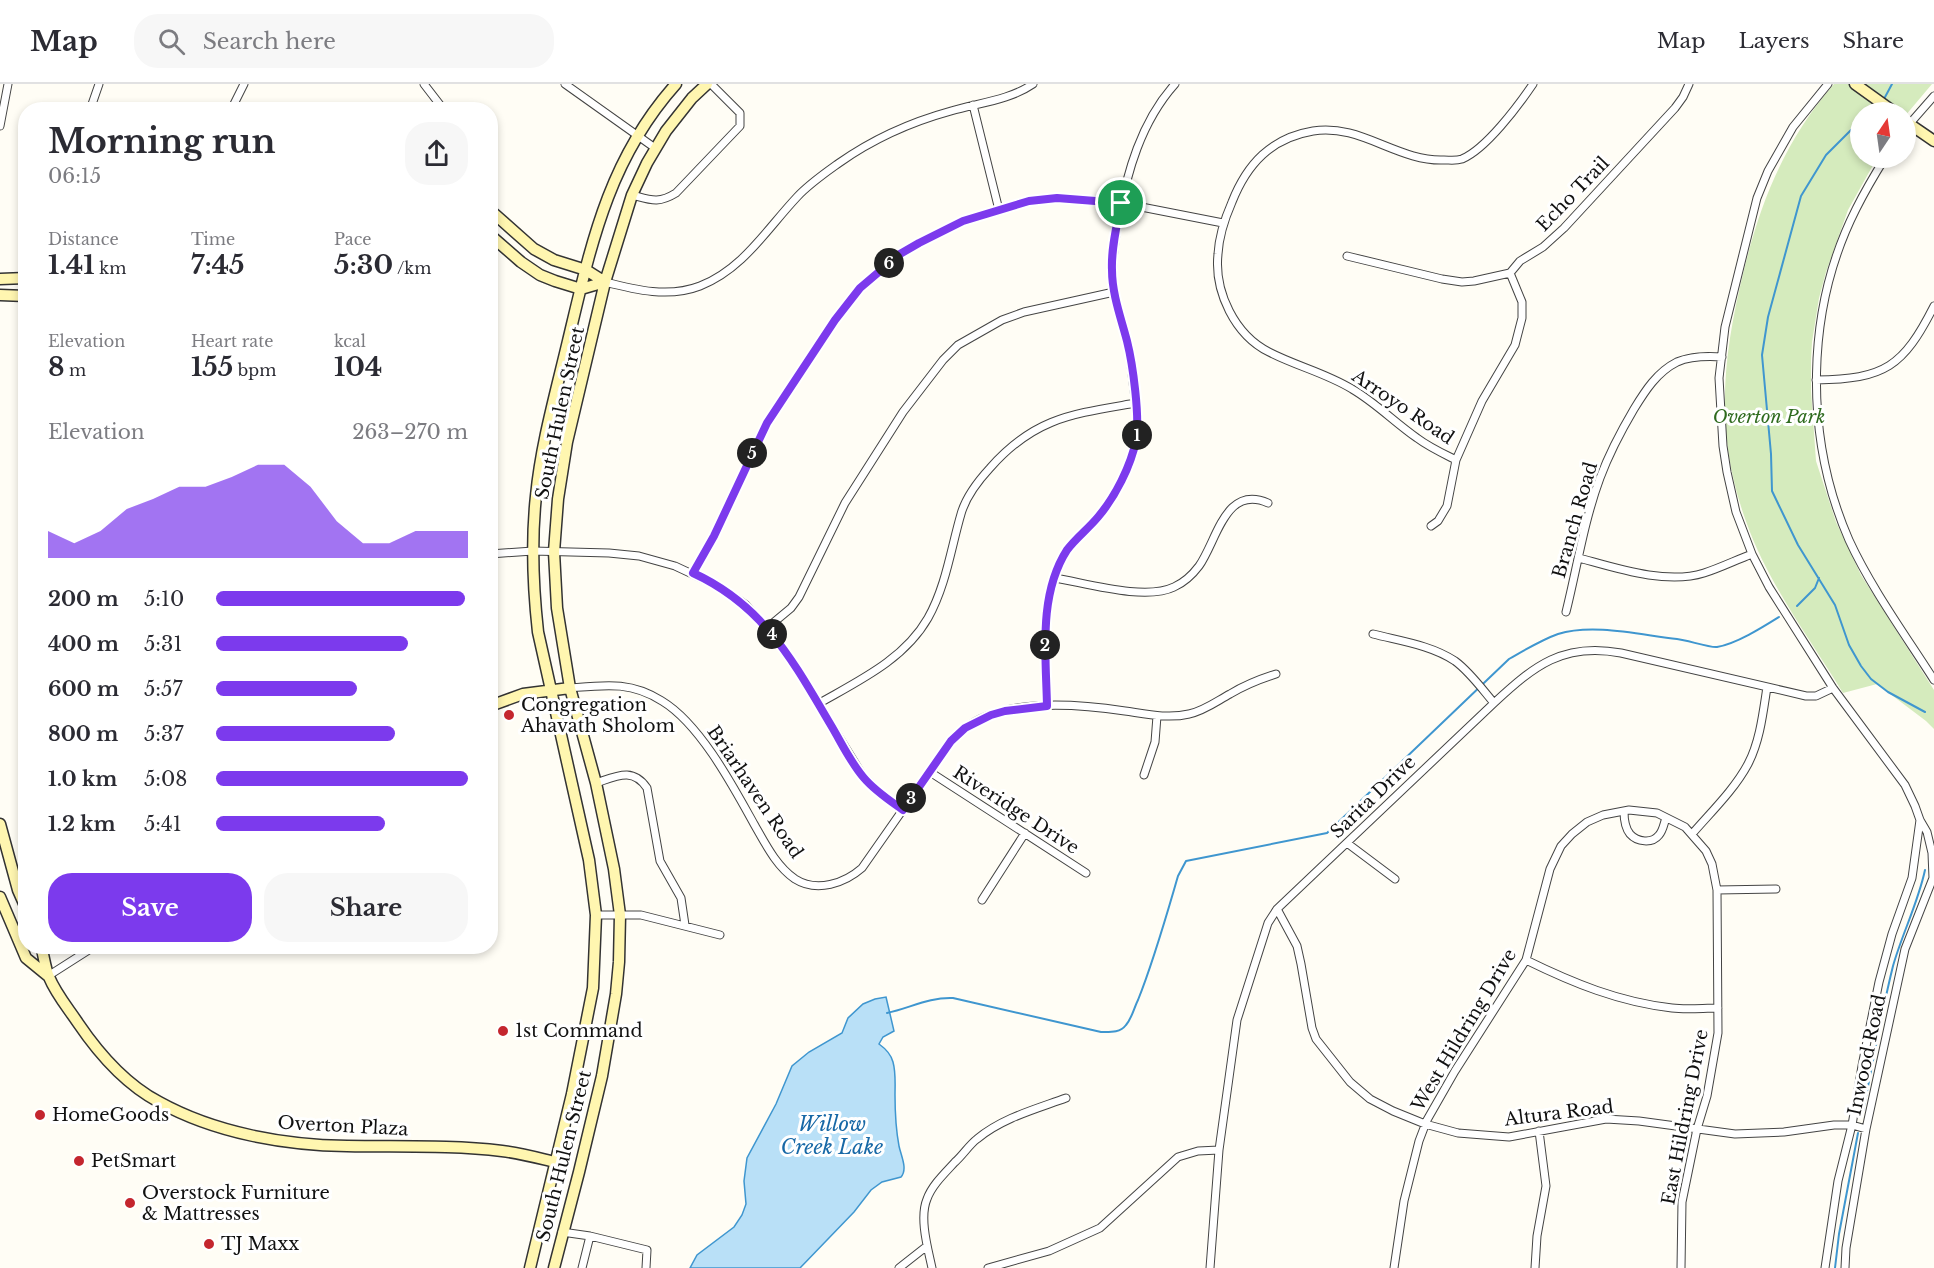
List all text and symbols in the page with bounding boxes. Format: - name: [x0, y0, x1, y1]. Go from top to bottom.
- search box: [134, 14, 554, 68]
- text: Map: [30, 24, 98, 59]
- icon: search: [155, 25, 188, 58]
- text: Search here: [203, 28, 336, 55]
- text: Map: [1657, 28, 1706, 54]
- text: Layers: [1739, 28, 1810, 54]
- text: Share: [1843, 28, 1904, 54]
- north arrow: [1850, 102, 1916, 168]
- map controls: [1850, 102, 1916, 168]
- text: Morning run: [48, 121, 276, 162]
- button: share: [405, 122, 468, 185]
- street label: Echo Trail: [1532, 152, 1614, 236]
- text: 06:15: [48, 164, 101, 188]
- pin: [1095, 177, 1146, 228]
- icon: arrive: [1104, 186, 1137, 219]
- text: Distance: [48, 229, 119, 249]
- text: Time: [191, 229, 235, 249]
- text: Pace: [334, 229, 371, 249]
- pin: 6: [874, 248, 904, 278]
- text: 1.41: [48, 249, 95, 281]
- text: 7:45: [191, 249, 245, 281]
- text: 5:30: [334, 249, 393, 281]
- text: 6: [884, 253, 894, 273]
- text: km: [95, 258, 126, 278]
- text: /km: [393, 258, 431, 278]
- street label: South Hulen Street: [531, 324, 589, 501]
- text: Elevation: [48, 331, 125, 351]
- text: Heart rate: [191, 331, 273, 351]
- text: kcal: [334, 331, 366, 351]
- text: 8: [48, 351, 65, 383]
- text: 155: [191, 351, 233, 383]
- text: 104: [334, 351, 382, 383]
- text: m: [65, 360, 86, 380]
- text: bpm: [233, 360, 276, 380]
- street label: Arroyo Road: [1347, 364, 1458, 449]
- park label: Overton Park: [1713, 406, 1825, 428]
- text: Elevation: [48, 420, 145, 444]
- text: 263–270 m: [352, 420, 468, 444]
- pin: 1: [1122, 420, 1152, 450]
- text: 1: [1134, 425, 1140, 445]
- pin: 5: [737, 438, 767, 468]
- text: 5: [747, 443, 757, 463]
- street label: Branch Road: [1548, 459, 1602, 581]
- text: 200 m: [48, 587, 119, 611]
- text: 5:10: [144, 587, 184, 611]
- pin: 4: [757, 619, 787, 649]
- text: 4: [767, 624, 777, 644]
- pin: 2: [1030, 630, 1060, 660]
- text: 400 m: [48, 632, 119, 656]
- text: 5:31: [144, 632, 182, 656]
- text: 2: [1040, 635, 1050, 655]
- text: 600 m: [48, 677, 119, 701]
- text: 5:57: [144, 677, 182, 701]
- place label: Congregation Ahavath Sholom: [520, 694, 675, 737]
- marker: Congregation Ahavath Sholom: [502, 708, 516, 722]
- street label: Briarhaven Road: [702, 721, 808, 863]
- text: 800 m: [48, 722, 118, 746]
- text: 5:37: [144, 722, 183, 746]
- street label: Sarita Drive: [1326, 751, 1420, 843]
- street label: Riveridge Drive: [949, 761, 1083, 859]
- text: 1.0 km: [48, 767, 117, 791]
- text: 5:08: [144, 767, 187, 791]
- pin: 3: [896, 783, 926, 813]
- text: 3: [906, 788, 916, 808]
- text: 1.2 km: [48, 812, 116, 836]
- text: 5:41: [144, 812, 182, 836]
- button: Save: [48, 873, 252, 942]
- button: Share: [264, 873, 468, 942]
- street label: West Hildring Drive: [1406, 945, 1521, 1116]
- street label: Inwood Road: [1843, 992, 1891, 1118]
- place label: 1st Command: [515, 1020, 643, 1042]
- marker: 1st Command: [496, 1024, 510, 1038]
- street label: East Hildring Drive: [1657, 1027, 1713, 1207]
- street label: South Hulen Street: [532, 1068, 596, 1244]
- street label: Altura Road: [1502, 1095, 1615, 1131]
- place label: HomeGoods: [52, 1104, 169, 1126]
- marker: HomeGoods: [33, 1108, 47, 1122]
- street label: Overton Plaza: [277, 1112, 409, 1140]
- water label: Willow Creek Lake: [781, 1112, 883, 1159]
- place label: PetSmart: [91, 1150, 176, 1172]
- marker: PetSmart: [72, 1154, 86, 1168]
- place label: Overstock Furniture & Mattresses: [142, 1182, 330, 1225]
- marker: Overstock Furniture & Mattresses: [123, 1196, 137, 1210]
- place label: TJ Maxx: [221, 1233, 299, 1255]
- marker: TJ Maxx: [202, 1237, 216, 1251]

